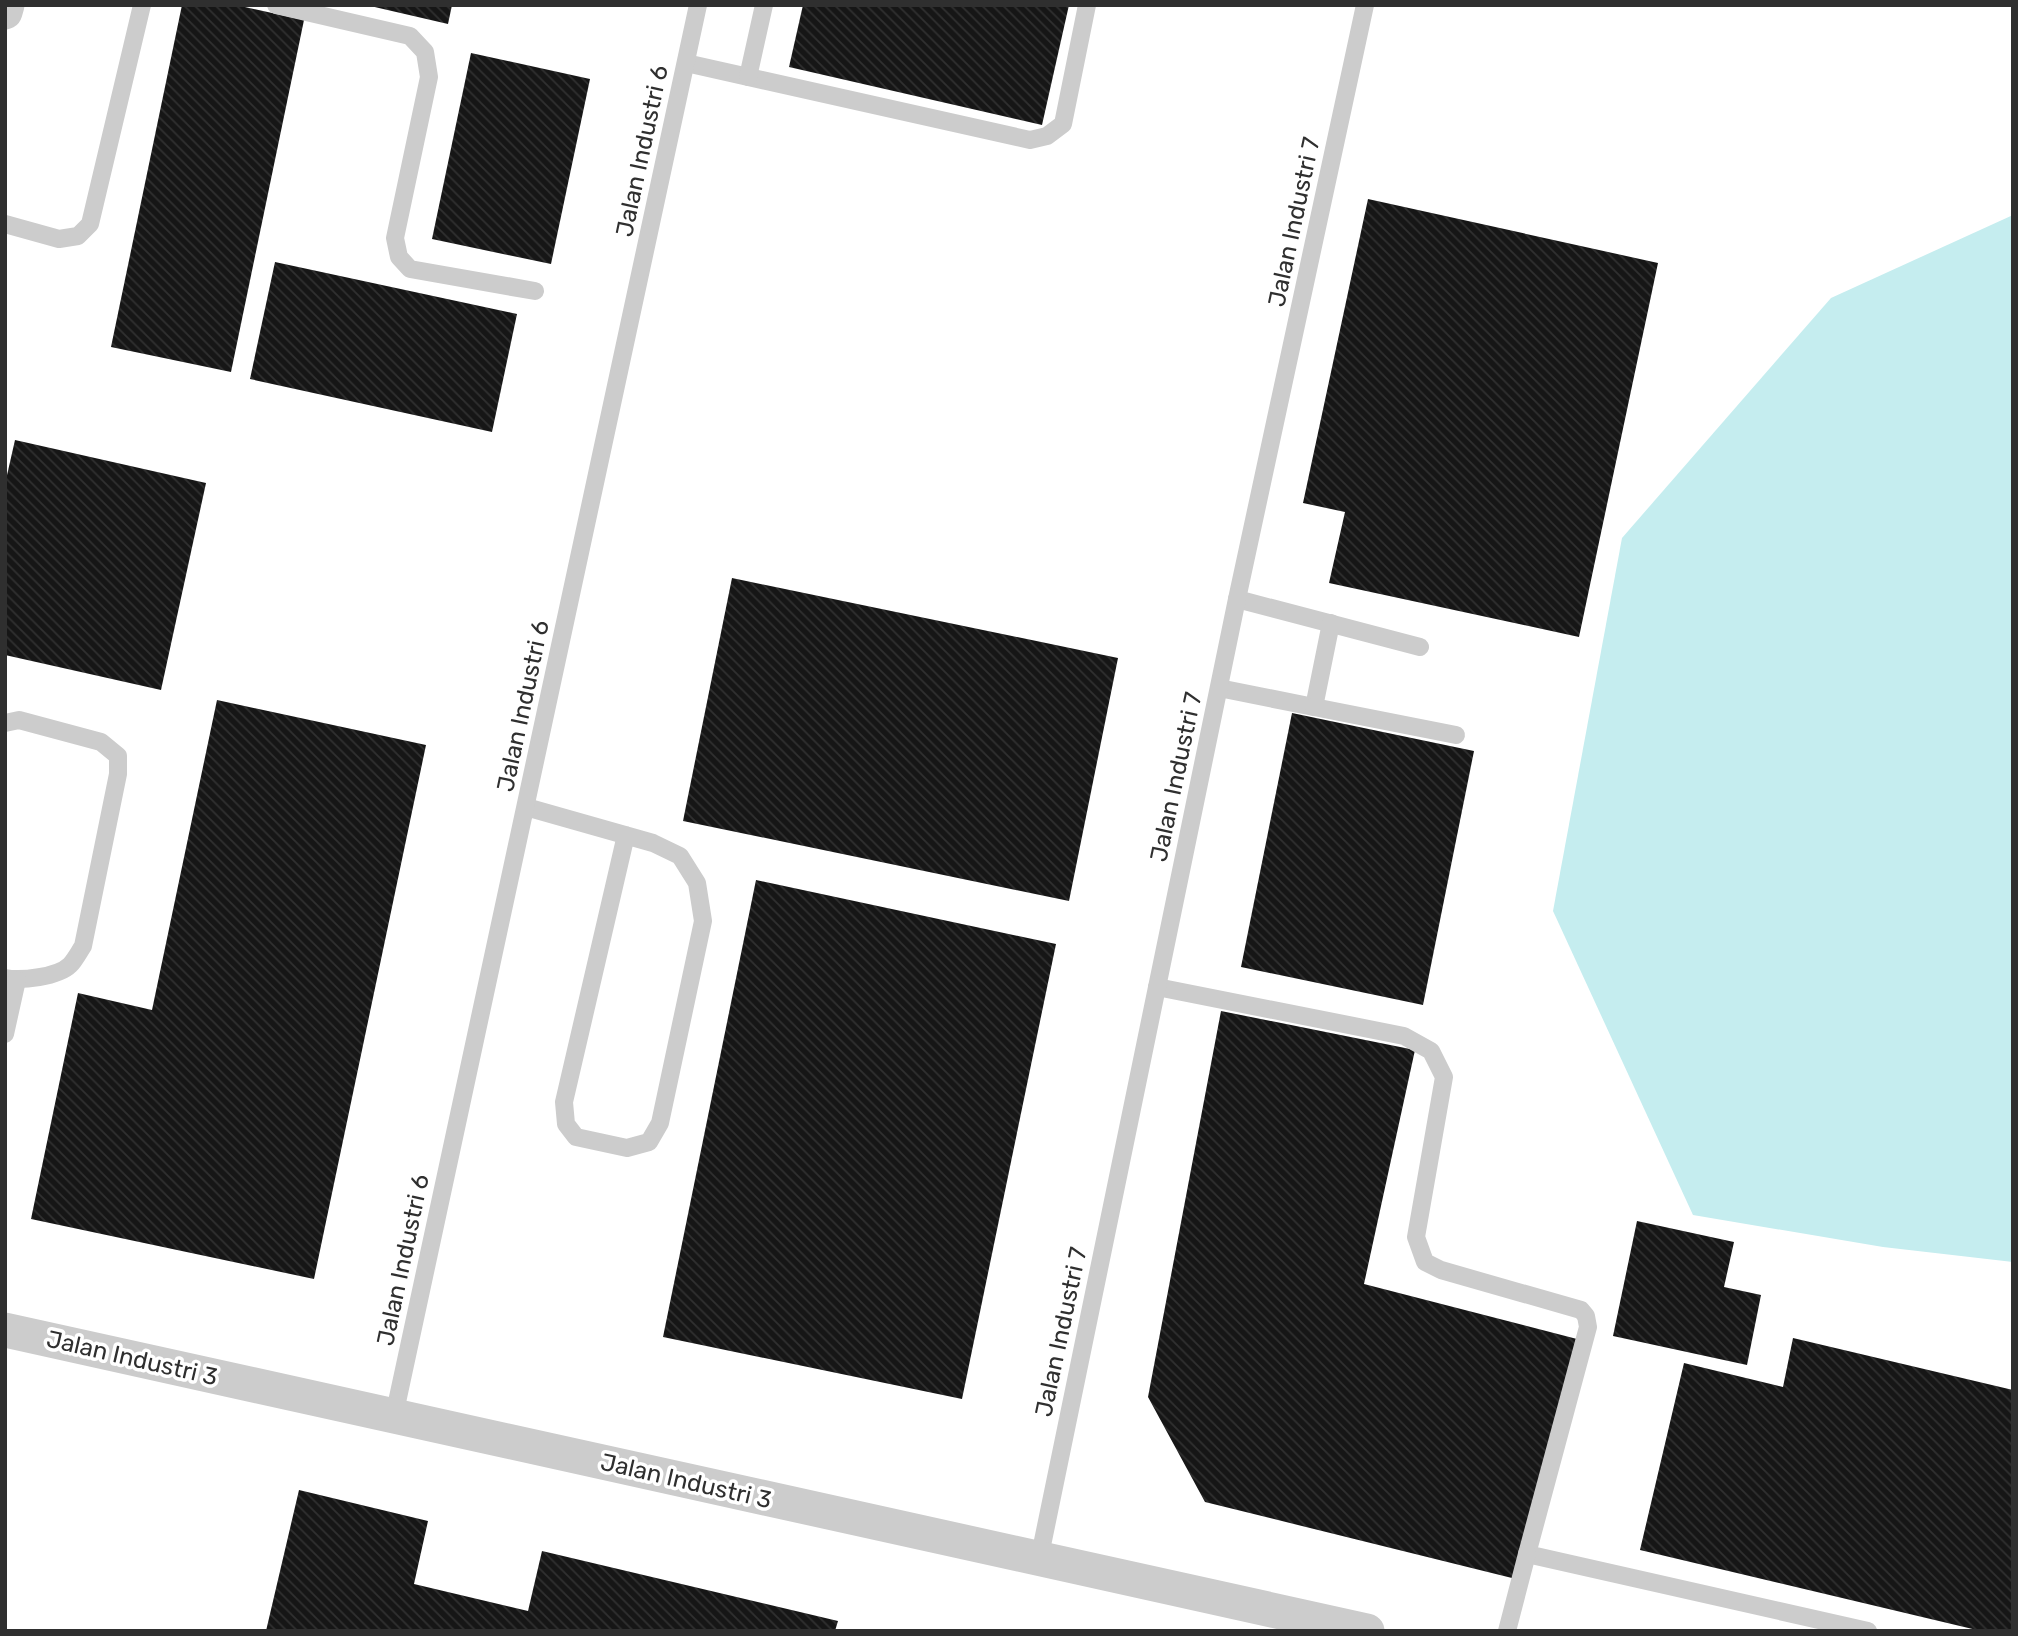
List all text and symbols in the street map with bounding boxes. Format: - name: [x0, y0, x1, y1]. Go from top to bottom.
- street label: Jalan Industri 6: [610, 63, 674, 239]
- street label: Jalan Industri 7: [1262, 135, 1326, 309]
- street label: Jalan Industri 6: [491, 618, 555, 794]
- street label: Jalan Industri 7: [1144, 690, 1208, 864]
- street label: Jalan Industri 6: [371, 1172, 435, 1348]
- street label: Jalan Industri 7: [1029, 1245, 1093, 1419]
- street label: Jalan Industri 3: [44, 1325, 220, 1391]
- street label: Jalan Industri 3: [598, 1448, 774, 1514]

